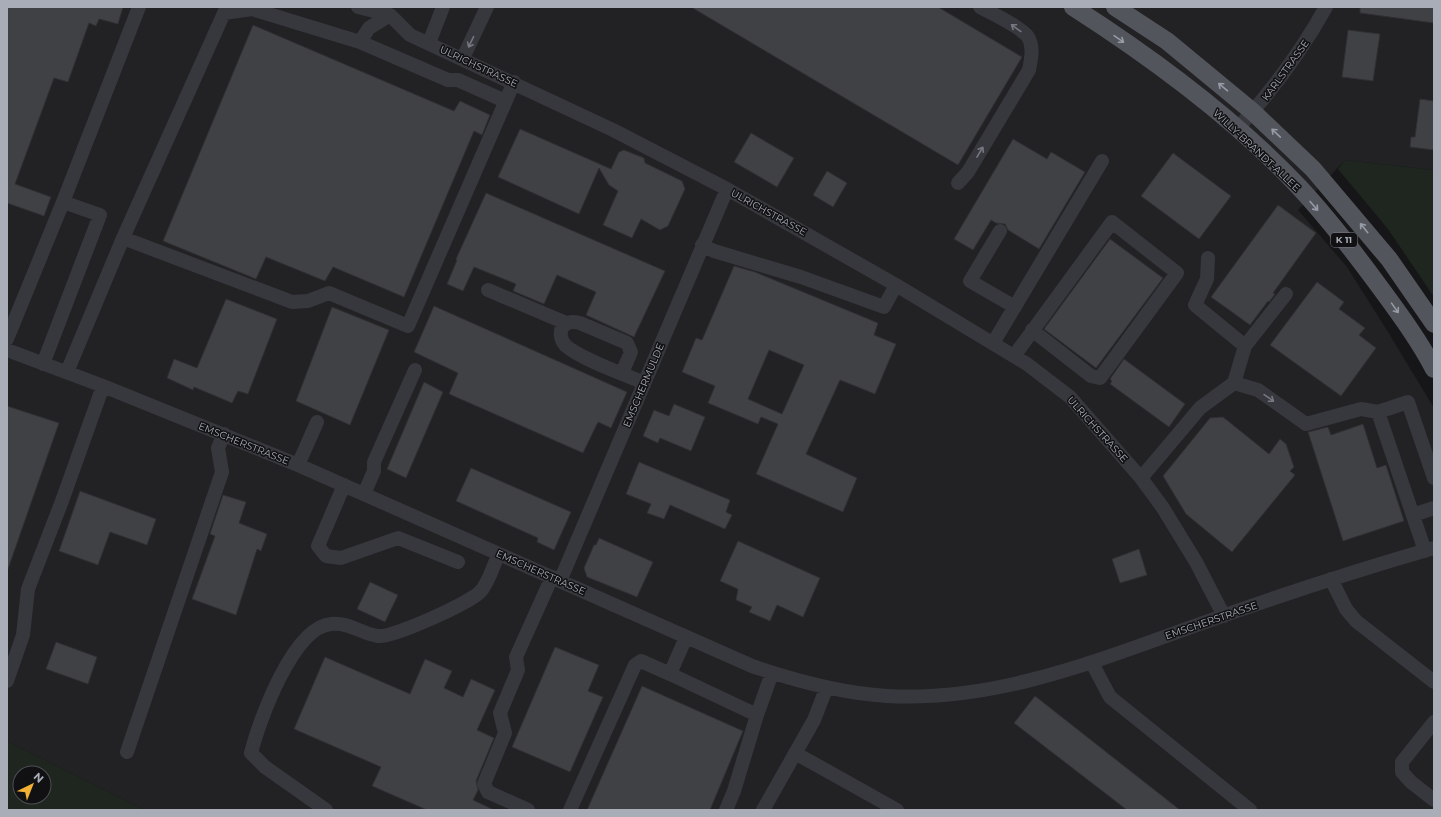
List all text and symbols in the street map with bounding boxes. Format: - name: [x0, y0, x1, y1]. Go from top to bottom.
- one-way arrow: [1010, 24, 1021, 32]
- one-way arrow: [1114, 34, 1125, 43]
- one-way arrow: [467, 36, 474, 48]
- street label: KARLSTRASSE: [1259, 37, 1312, 103]
- street label: ULRICHSTRASSE: [438, 43, 520, 90]
- one-way arrow: [1217, 82, 1228, 91]
- street label: WILLY-BRANDT-ALLEE: [1210, 107, 1303, 194]
- one-way arrow: [1270, 129, 1281, 138]
- one-way arrow: [977, 146, 985, 158]
- street label: ULRICHSTRASSE: [729, 186, 809, 239]
- one-way arrow: [1310, 200, 1319, 211]
- one-way arrow: [1360, 223, 1368, 234]
- road number: K 11: [1331, 233, 1357, 247]
- one-way arrow: [1390, 302, 1399, 313]
- street label: EMSCHERMULDE: [620, 341, 667, 429]
- street label: ULRICHSTRASSE: [1065, 394, 1131, 465]
- one-way arrow: [1264, 394, 1275, 402]
- street label: EMSCHERSTRASSE: [197, 419, 291, 468]
- street label: EMSCHERSTRASSE: [494, 547, 588, 598]
- street label: EMSCHERSTRASSE: [1163, 598, 1259, 642]
- north arrow: [12, 765, 52, 805]
- text: N: [31, 770, 47, 786]

